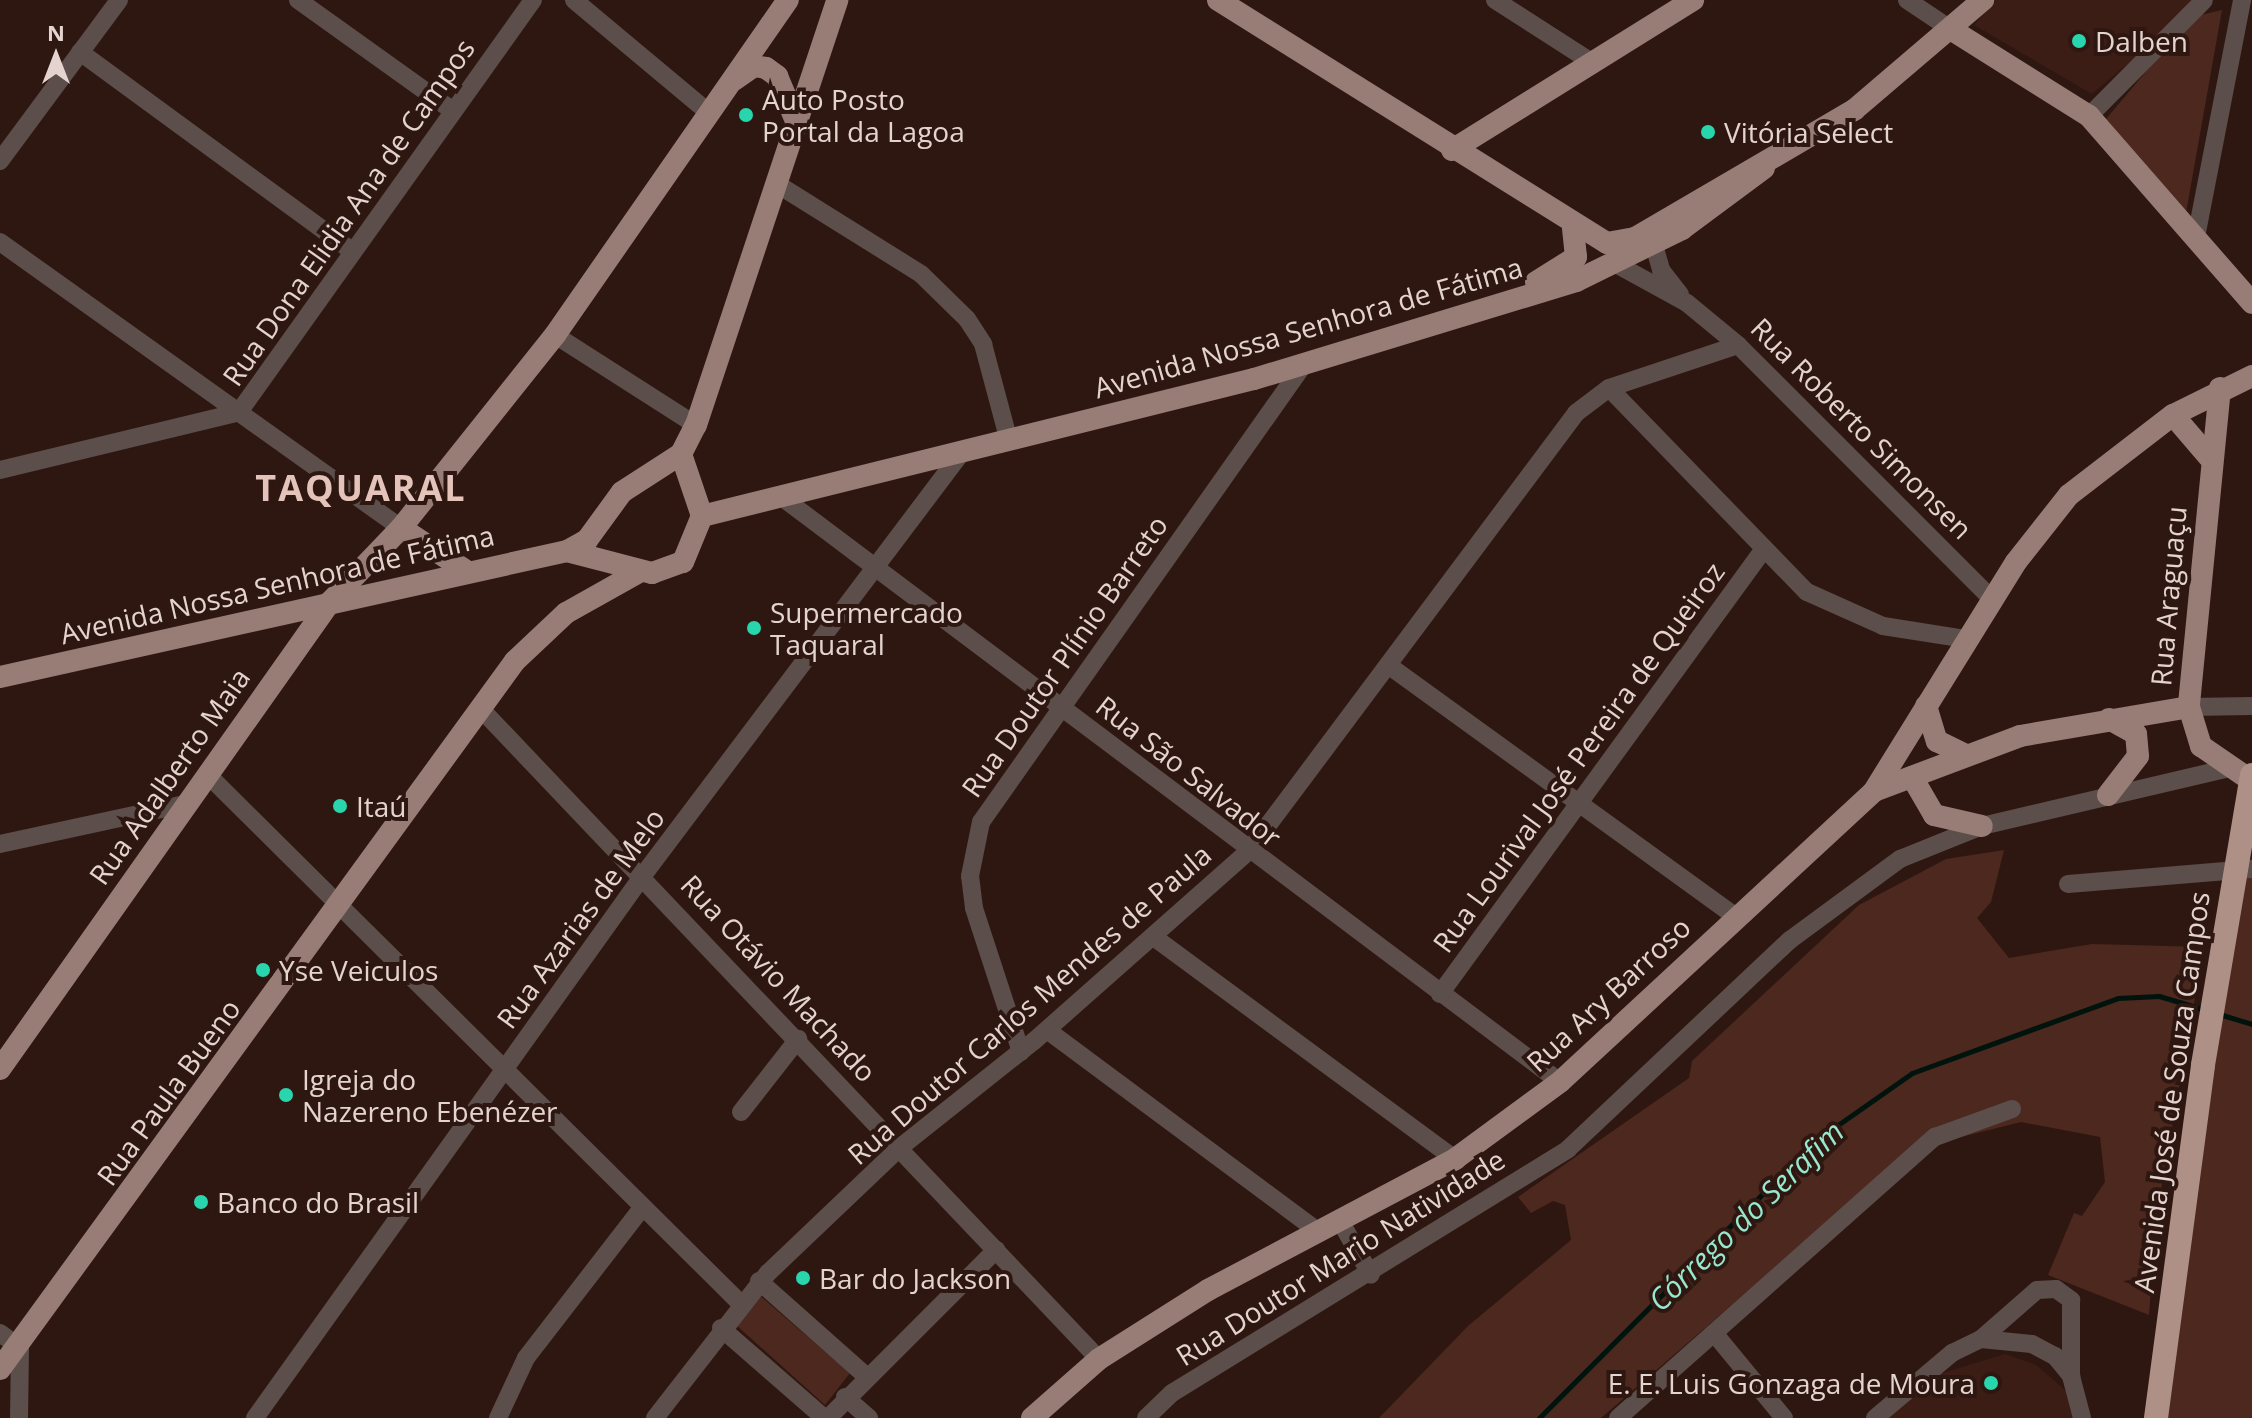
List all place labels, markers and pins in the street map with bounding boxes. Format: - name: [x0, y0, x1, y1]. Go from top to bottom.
- place label: Dalben: [2095, 24, 2188, 58]
- marker: Dalben: [2070, 32, 2088, 50]
- place label: Auto Posto Portal da Lagoa: [762, 82, 965, 148]
- marker: Auto Posto Portal da Lagoa: [737, 106, 755, 124]
- place label: Vitória Select: [1724, 115, 1893, 149]
- marker: Vitória Select: [1699, 123, 1717, 141]
- place label: Supermercado Taquaral: [770, 595, 963, 661]
- marker: Supermercado Taquaral: [745, 619, 763, 637]
- place label: Itaú: [356, 789, 407, 823]
- marker: Itaú: [331, 797, 349, 815]
- place label: Yse Veiculos: [279, 953, 438, 987]
- marker: Yse Veiculos: [254, 961, 272, 979]
- place label: Igreja do Nazereno Ebenézer: [302, 1062, 558, 1128]
- marker: Igreja do Nazereno Ebenézer: [277, 1086, 295, 1104]
- place label: Banco do Brasil: [217, 1185, 419, 1219]
- marker: Banco do Brasil: [192, 1193, 210, 1211]
- place label: Bar do Jackson: [819, 1261, 1011, 1295]
- marker: Bar do Jackson: [794, 1269, 812, 1287]
- place label: E. E. Luis Gonzaga de Moura: [1608, 1366, 1975, 1400]
- marker: E. E. Luis Gonzaga de Moura: [1982, 1374, 2000, 1392]

